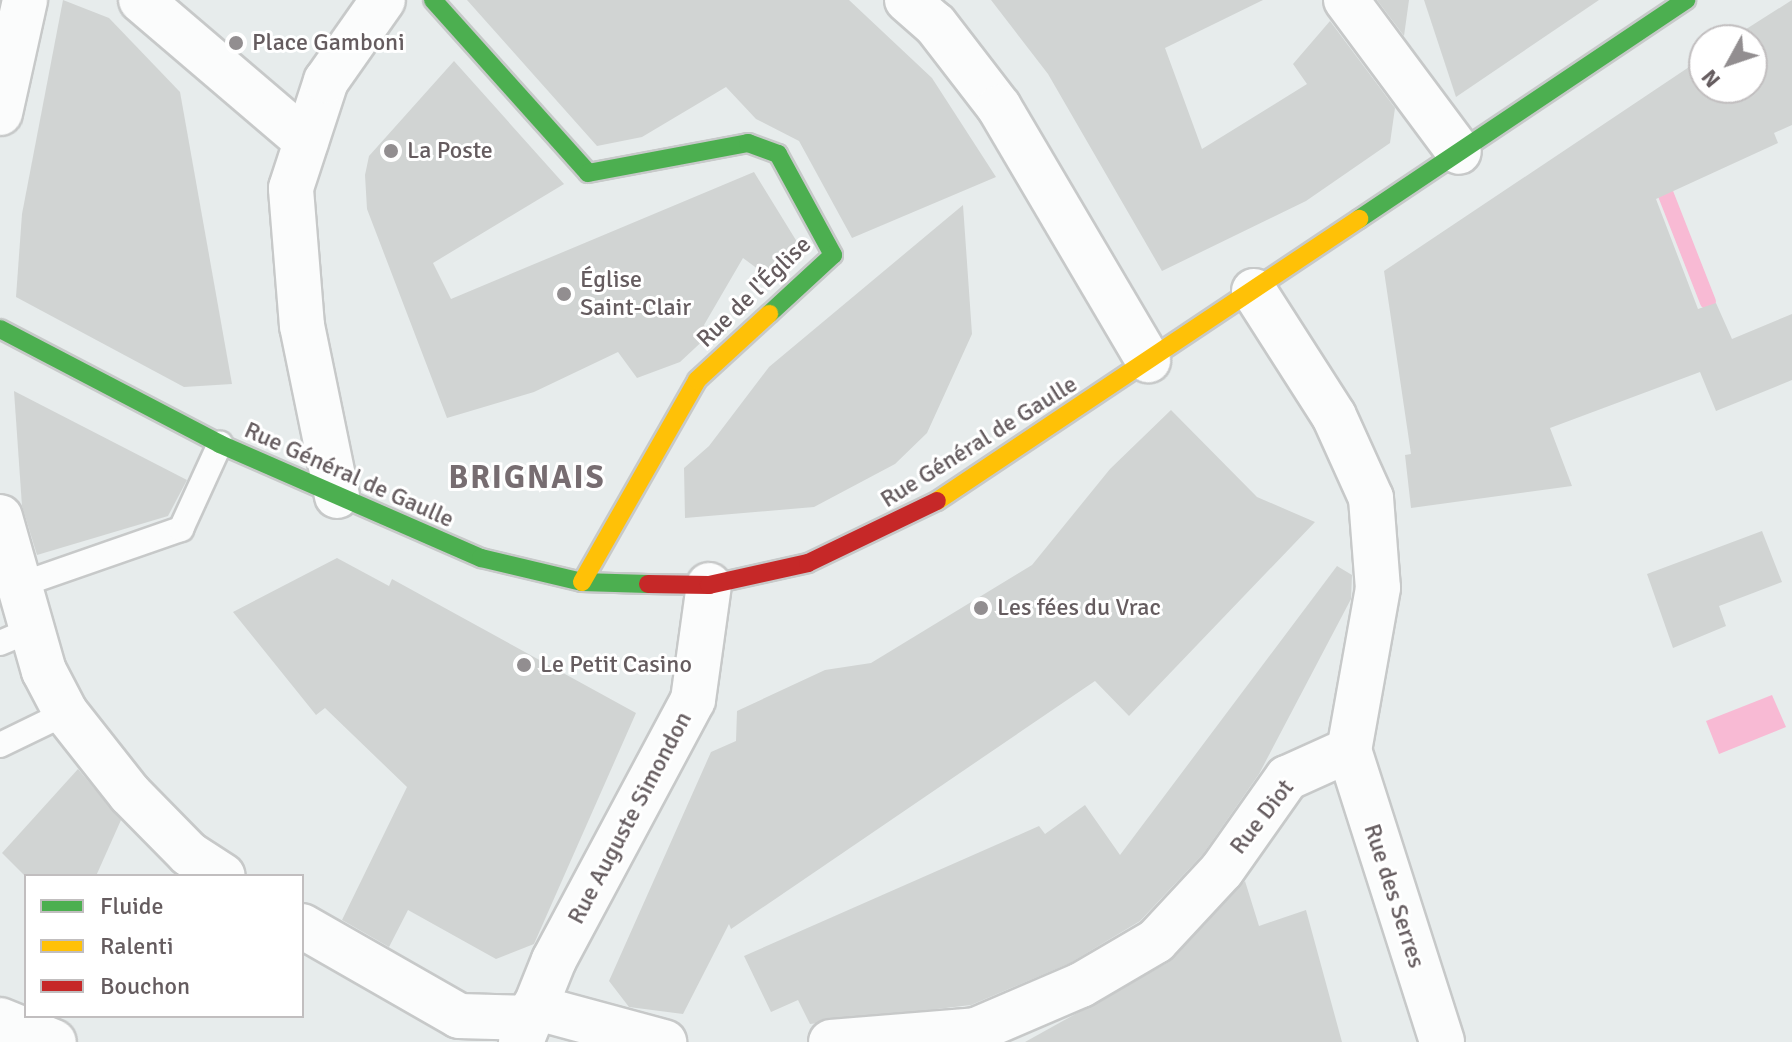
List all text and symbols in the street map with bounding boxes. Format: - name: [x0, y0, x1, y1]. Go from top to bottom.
- north arrow: [1688, 24, 1768, 104]
- place label: Place Gamboni: [252, 29, 405, 57]
- marker: Place Gamboni: [227, 34, 245, 52]
- text: N: [1696, 64, 1726, 93]
- place label: La Poste: [407, 137, 493, 165]
- marker: La Poste: [382, 142, 400, 160]
- street label: Rue de l'Église: [691, 230, 817, 354]
- place label: Église Saint-Clair: [580, 266, 691, 322]
- marker: Église Saint-Clair: [555, 285, 573, 303]
- street label: Rue Général de Gaulle: [875, 370, 1083, 514]
- street label: Rue Général de Gaulle: [240, 416, 458, 534]
- district label: BRIGNAIS: [449, 459, 605, 497]
- place label: Les fées du Vrac: [997, 594, 1161, 622]
- marker: Les fées du Vrac: [972, 599, 990, 617]
- place label: Le Petit Casino: [540, 651, 692, 679]
- marker: Le Petit Casino: [515, 656, 533, 674]
- street label: Rue Auguste Simondon: [562, 707, 698, 929]
- street label: Rue Diot: [1224, 774, 1300, 860]
- street label: Rue des Serres: [1357, 820, 1431, 972]
- legend: [24, 874, 304, 1018]
- text: Fluide: [100, 891, 164, 921]
- text: Ralenti: [100, 931, 173, 961]
- text: Bouchon: [100, 971, 190, 1001]

